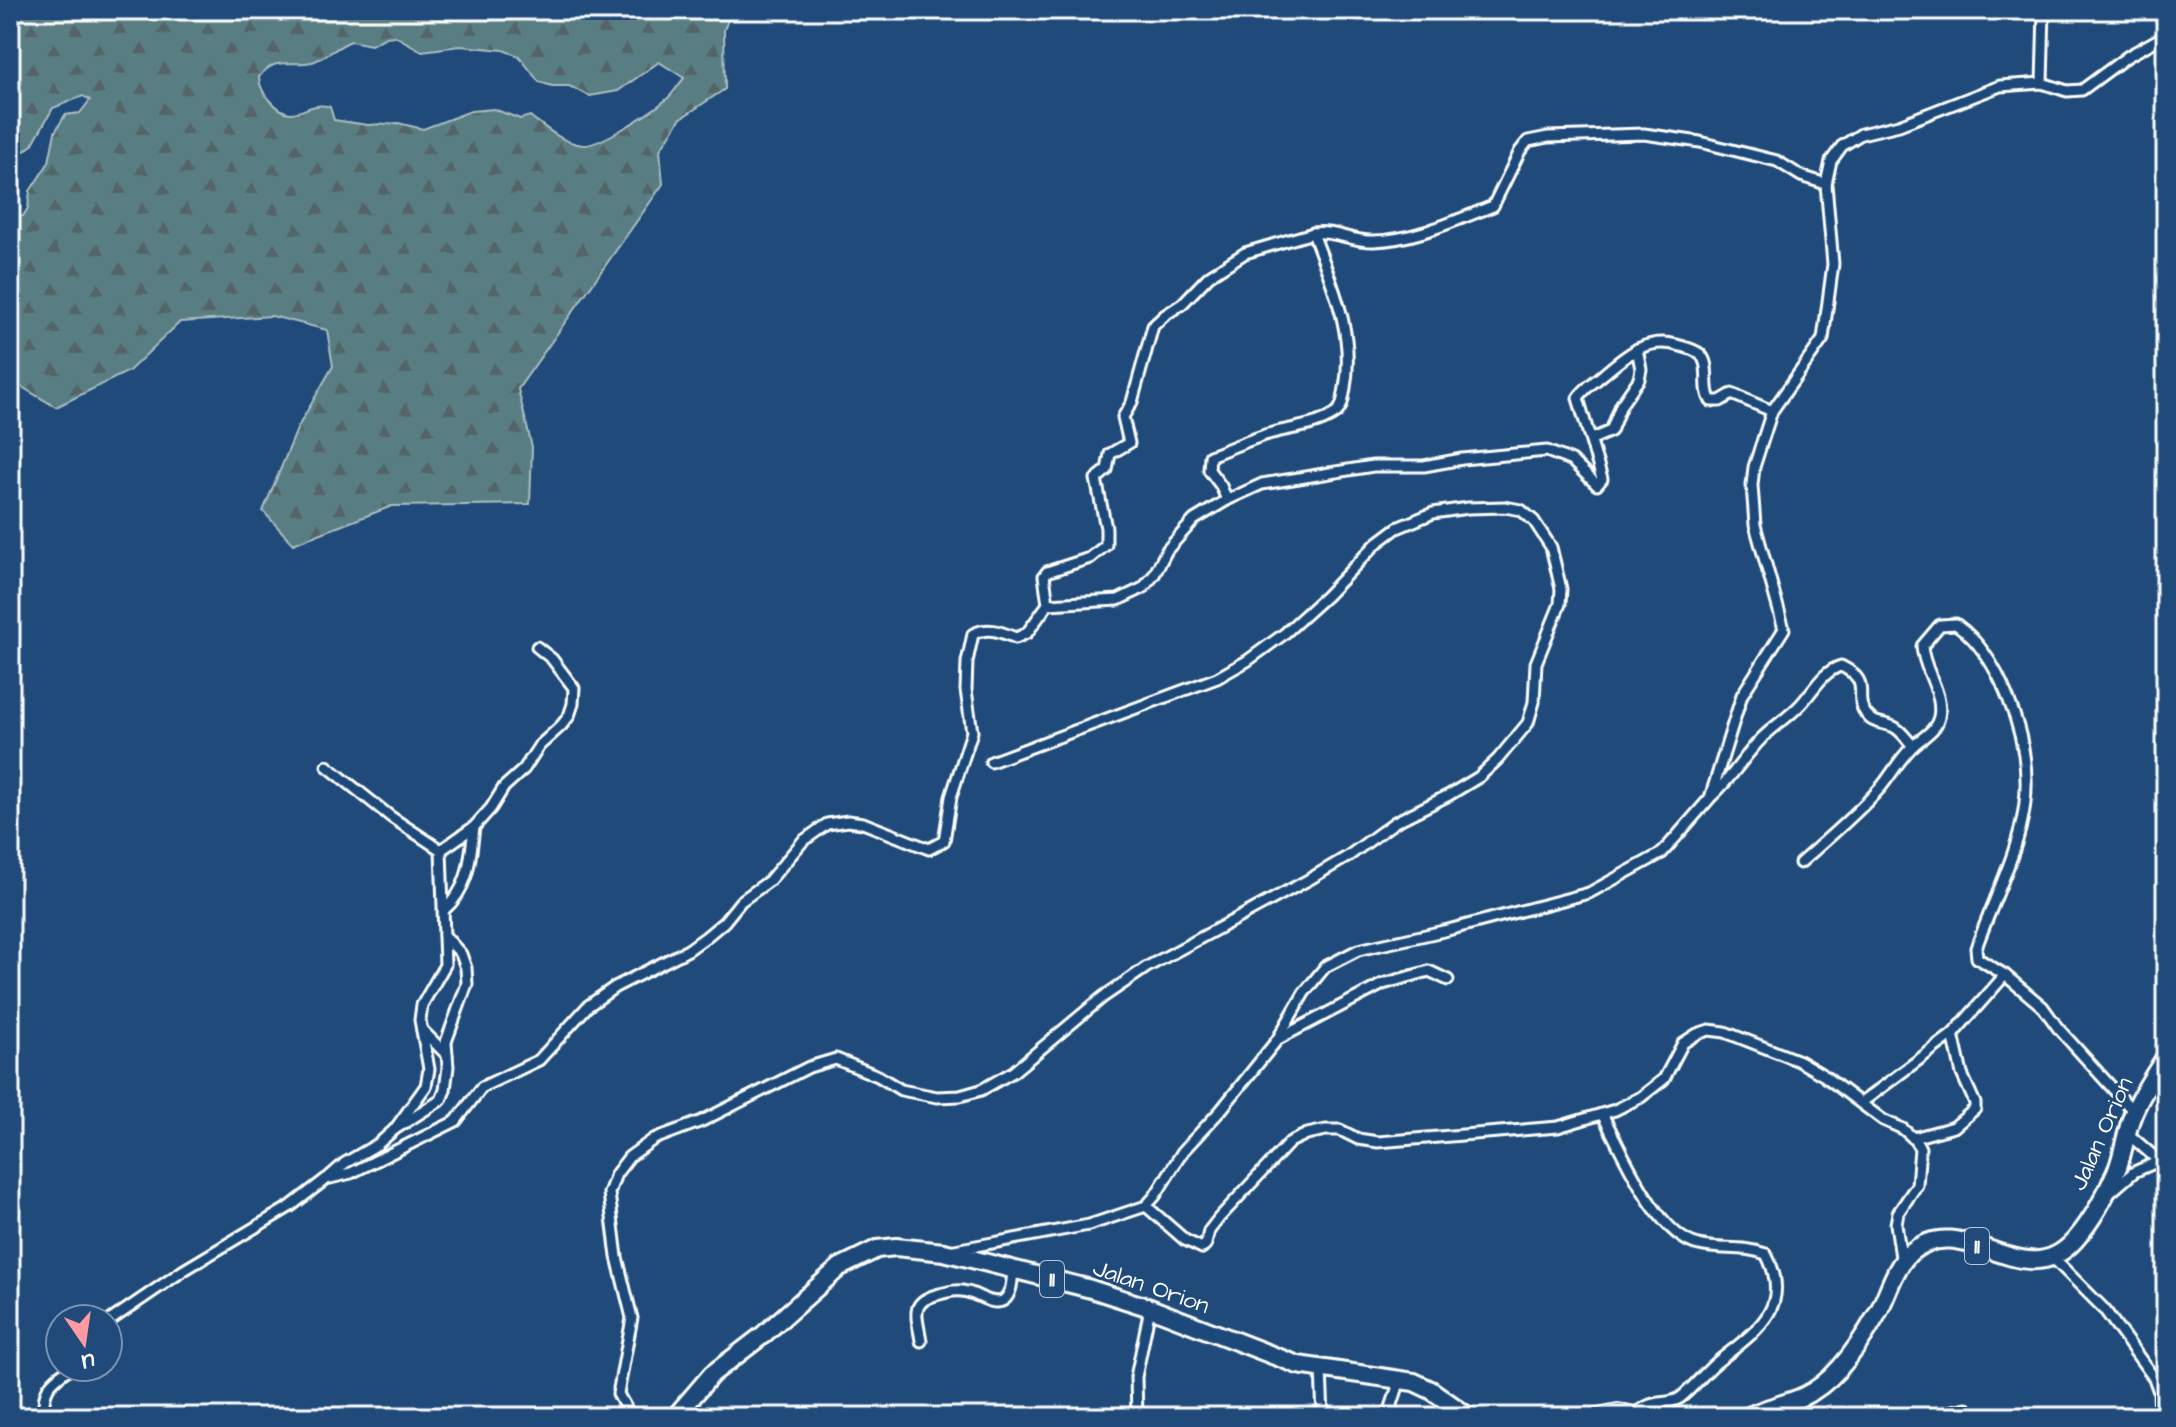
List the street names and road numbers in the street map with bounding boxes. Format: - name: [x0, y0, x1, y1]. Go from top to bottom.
- street label: Jalan Orion: [2062, 1072, 2142, 1196]
- road number: 11: [1965, 1228, 1989, 1264]
- street label: Jalan Orion: [1088, 1251, 1214, 1323]
- road number: 11: [1040, 1261, 1064, 1297]

